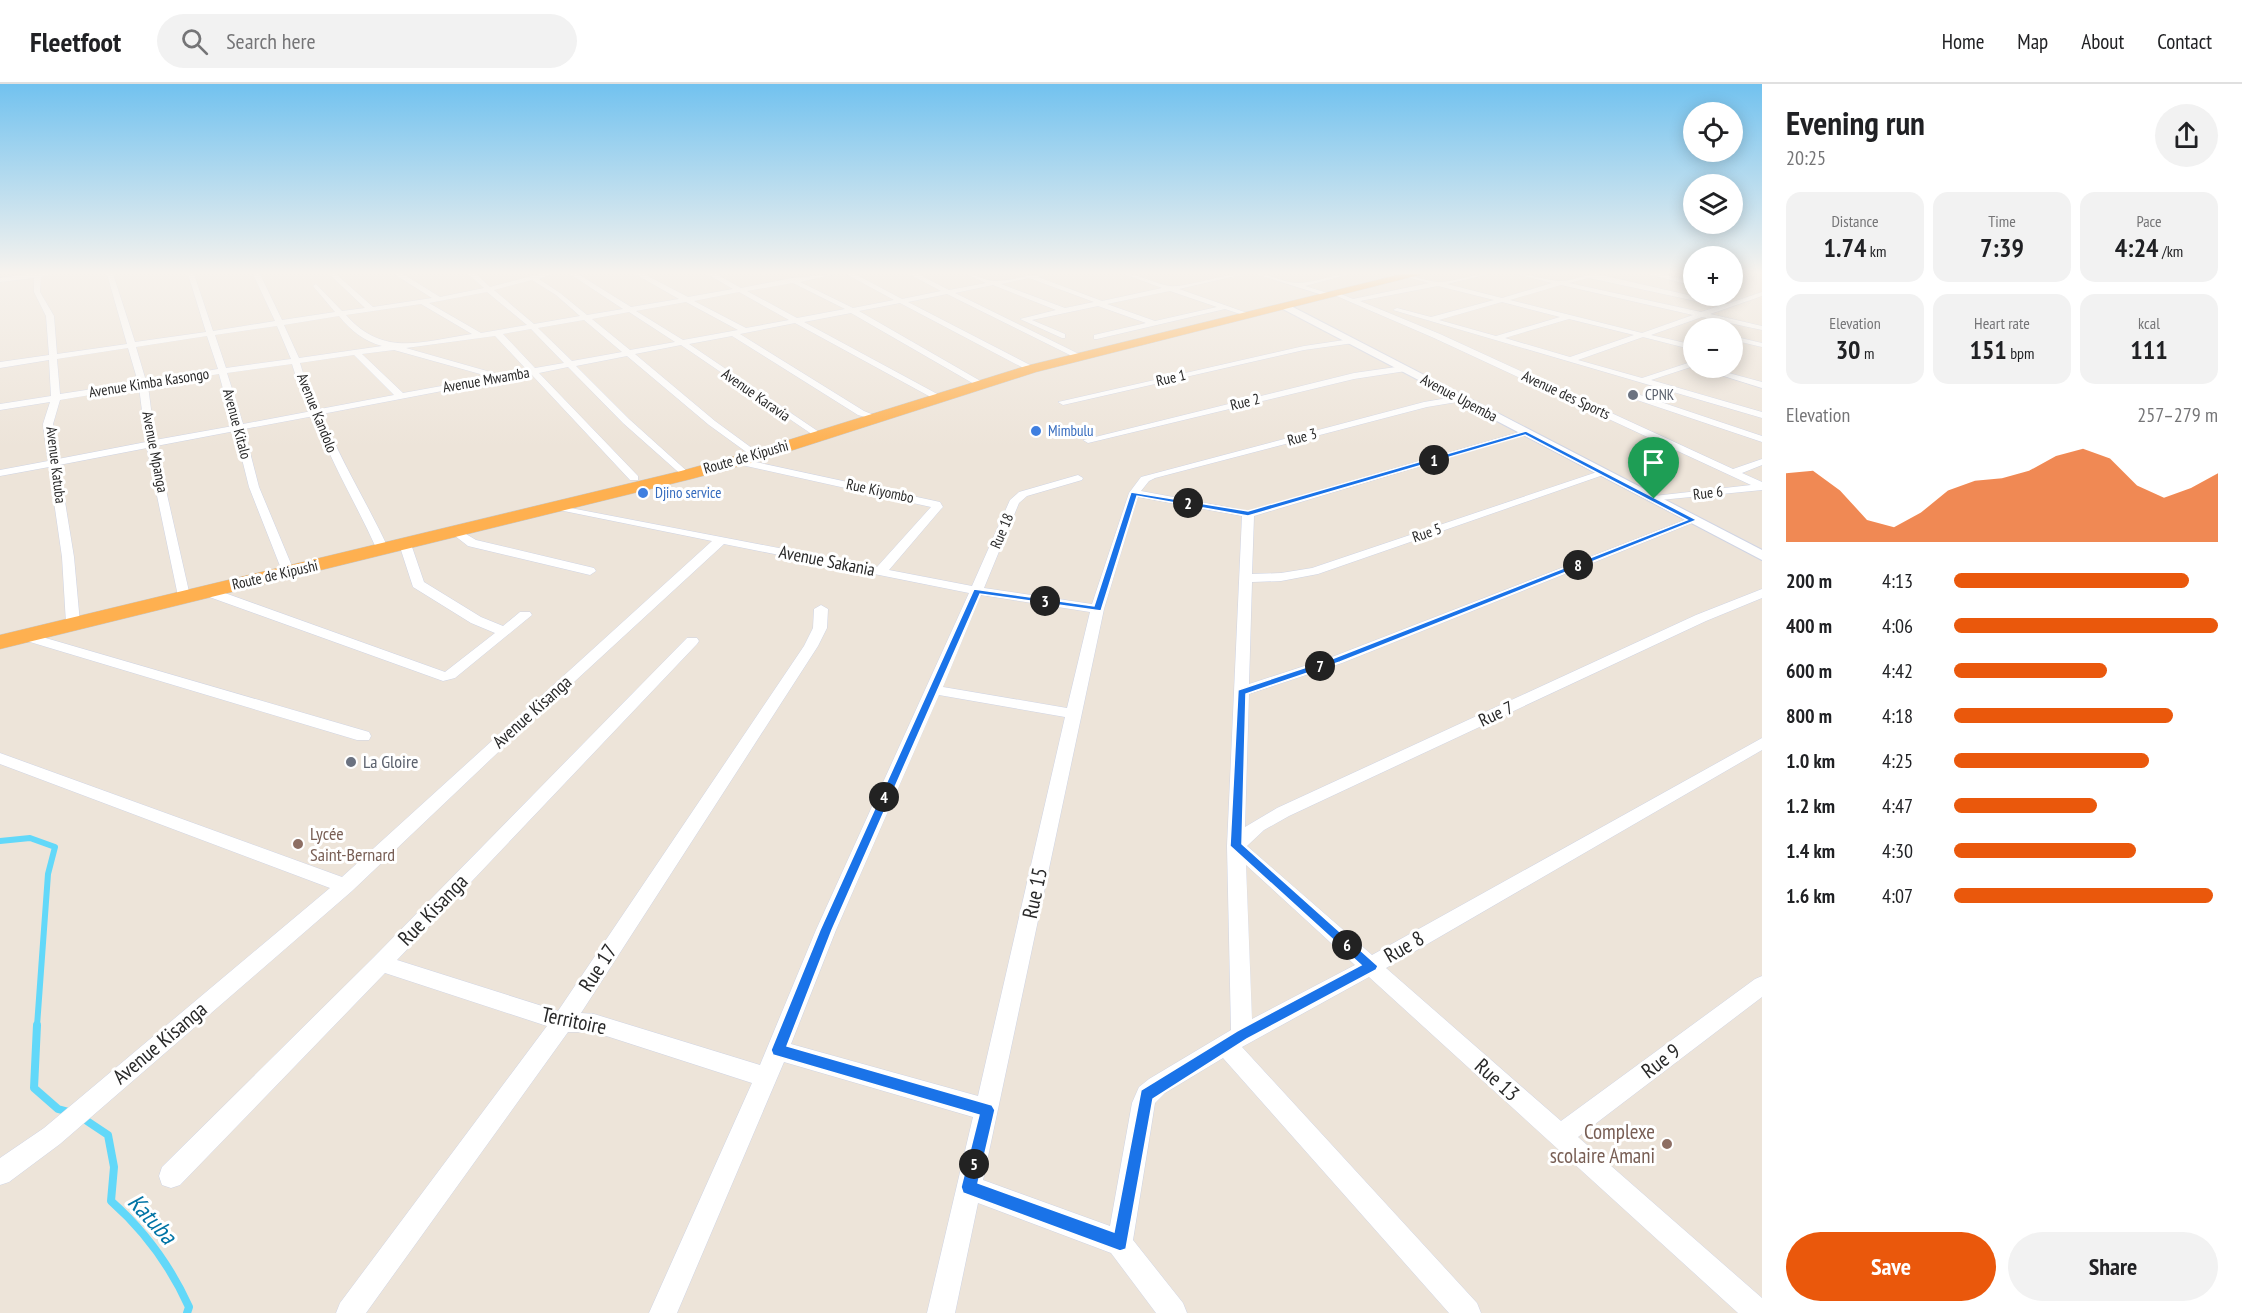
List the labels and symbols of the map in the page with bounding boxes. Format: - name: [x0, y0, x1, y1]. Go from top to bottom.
- street label: Avenue Mwamba: [441, 363, 531, 396]
- street label: Avenue Kimba Kasongo: [87, 364, 210, 401]
- street label: Avenue Karavia: [718, 364, 794, 425]
- street label: Rue 1: [1154, 365, 1188, 390]
- street label: Avenue des Sports: [1519, 366, 1613, 423]
- street label: Avenue Upemba: [1418, 369, 1501, 426]
- street label: Avenue Kandolo: [293, 370, 342, 455]
- place label: CPNK: [1645, 385, 1675, 404]
- street label: Avenue Kitalo: [219, 387, 256, 461]
- marker: CPNK: [1626, 388, 1640, 402]
- street label: Rue 2: [1228, 389, 1262, 414]
- street label: Avenue Mpanga: [138, 410, 173, 494]
- place label: Mimbulu: [1048, 421, 1094, 440]
- street label: Rue 3: [1285, 423, 1319, 450]
- marker: Mimbulu: [1029, 424, 1043, 438]
- street label: Avenue Katuba: [42, 425, 71, 504]
- street label: Route de Kipushi: [701, 435, 791, 478]
- pin: [1628, 437, 1679, 499]
- pin: 1: [1419, 445, 1449, 475]
- street label: Rue Kiyombo: [845, 474, 916, 507]
- street label: Rue 6: [1692, 481, 1724, 504]
- place label: Djino service: [655, 483, 721, 502]
- marker: Djino service: [636, 486, 650, 500]
- pin: 2: [1173, 488, 1203, 518]
- street label: Rue 18: [986, 510, 1017, 551]
- street label: Rue 5: [1410, 519, 1444, 546]
- street label: Avenue Sakania: [777, 540, 877, 581]
- pin: 8: [1563, 550, 1593, 580]
- street label: Route de Kipushi: [230, 555, 320, 594]
- pin: 3: [1030, 586, 1060, 616]
- pin: 7: [1305, 651, 1335, 681]
- street label: Avenue Kisanga: [487, 670, 576, 753]
- street label: Rue 7: [1475, 696, 1517, 732]
- place label: La Gloire: [363, 750, 418, 773]
- marker: La Gloire: [344, 755, 358, 769]
- pin: 4: [869, 782, 899, 812]
- place label: Lycée Saint-Bernard: [310, 822, 395, 866]
- marker: Lycée Saint-Bernard: [291, 837, 305, 851]
- street label: Rue 15: [1016, 865, 1053, 921]
- street label: Rue Kisanga: [392, 868, 473, 951]
- street label: Rue 8: [1379, 924, 1429, 969]
- pin: 6: [1332, 930, 1362, 960]
- street label: Rue 17: [572, 939, 623, 997]
- street label: Avenue Kisanga: [107, 995, 212, 1090]
- street label: Territoire: [539, 1000, 609, 1041]
- street label: Rue 9: [1636, 1037, 1686, 1084]
- street label: Rue 13: [1469, 1052, 1525, 1107]
- place label: Complexe scolaire Amani: [1550, 1118, 1655, 1169]
- marker: Complexe scolaire Amani: [1660, 1137, 1674, 1151]
- pin: 5: [959, 1149, 989, 1179]
- water label: Katuba: [121, 1187, 184, 1251]

